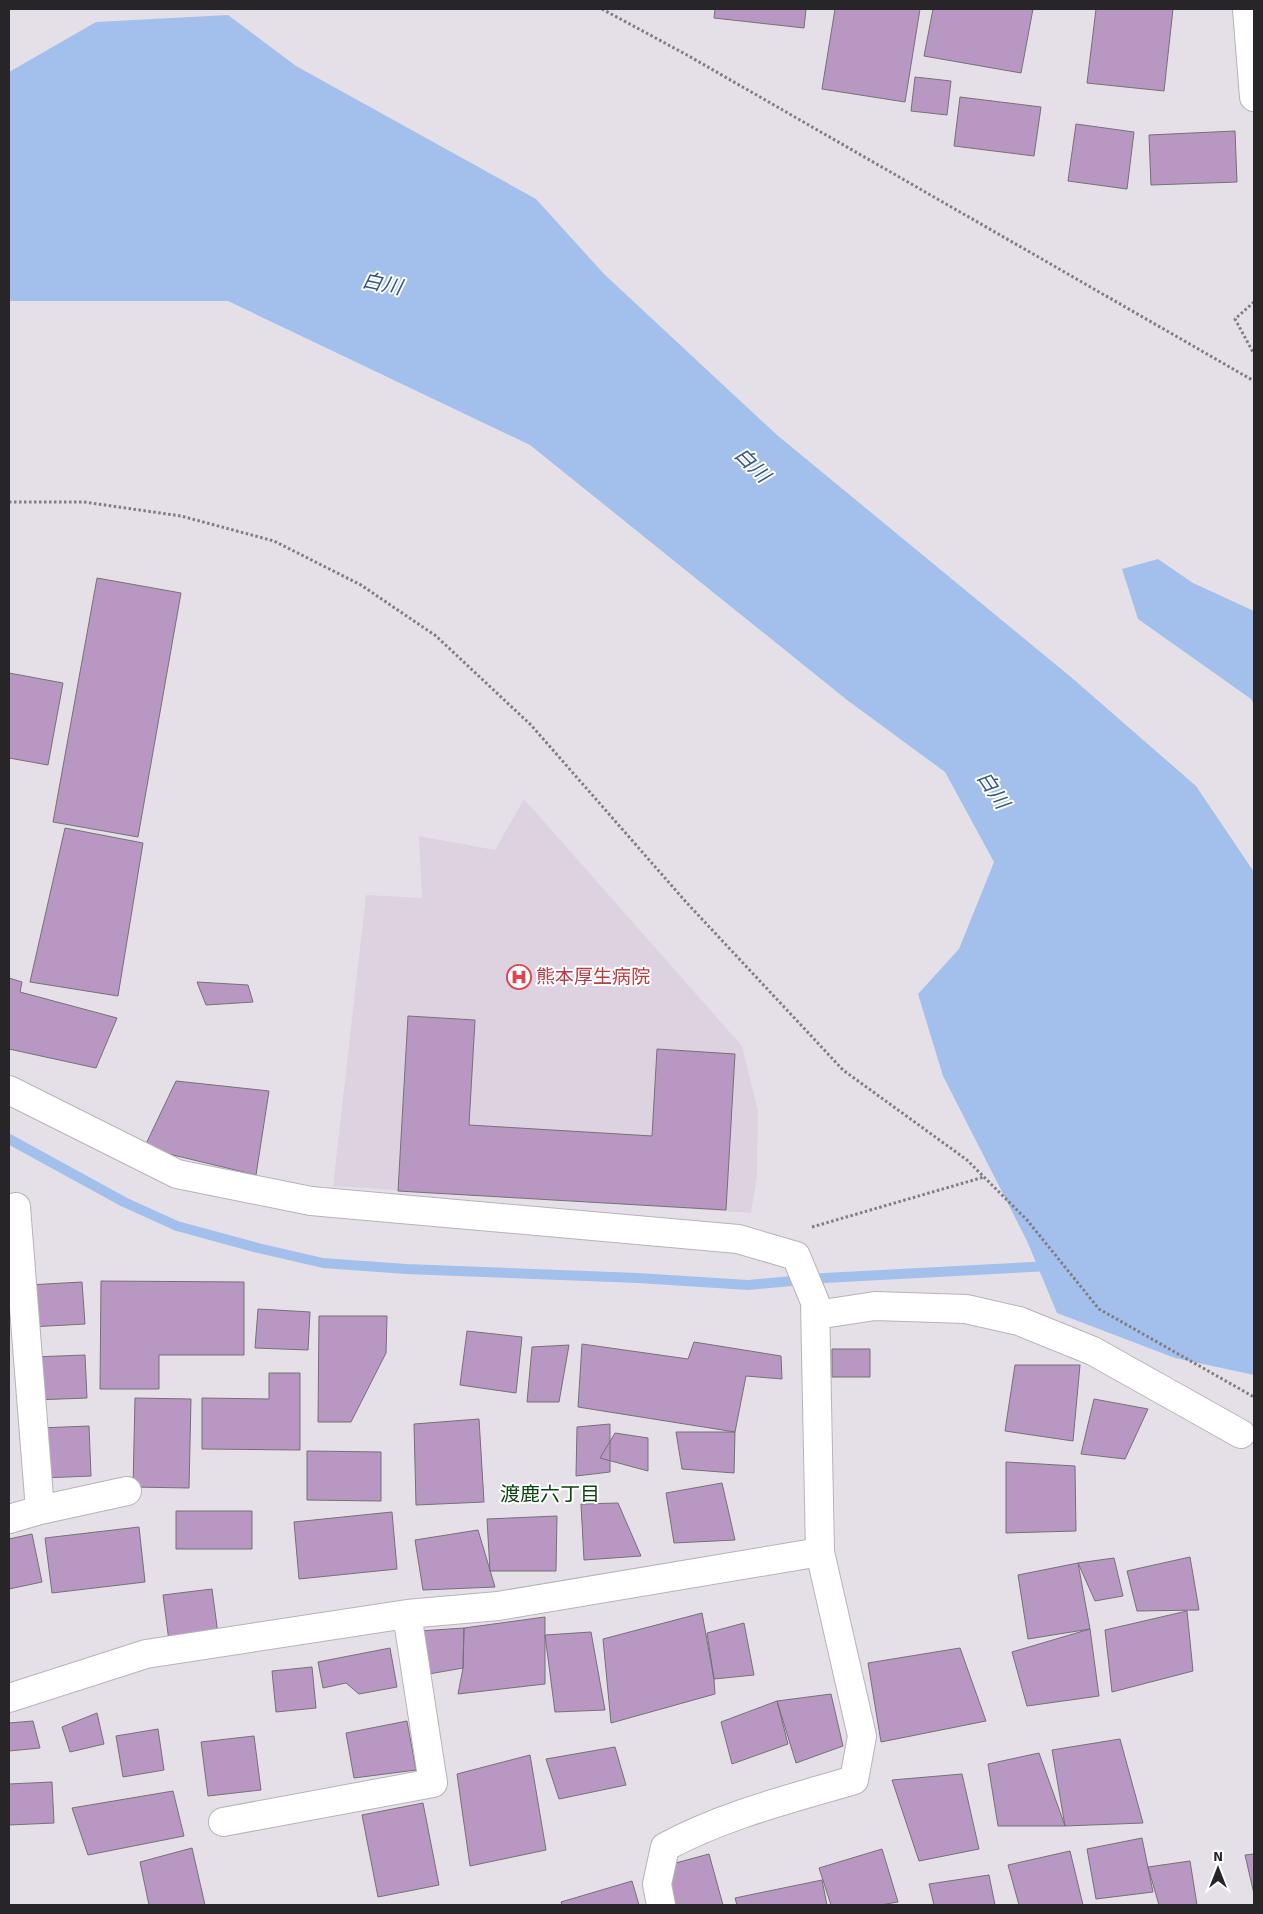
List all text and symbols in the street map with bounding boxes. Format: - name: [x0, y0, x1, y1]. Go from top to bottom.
- water label: 白川: [360, 268, 406, 301]
- water label: 白川: [729, 442, 776, 489]
- water label: 白川: [971, 766, 1016, 815]
- hospital icon: 熊本厚生病院: [506, 964, 532, 990]
- place label: 熊本厚生病院: [536, 965, 650, 989]
- district label: 渡鹿六丁目: [500, 1482, 600, 1507]
- north arrow: [1193, 1844, 1243, 1894]
- text: N: [1213, 1848, 1223, 1865]

